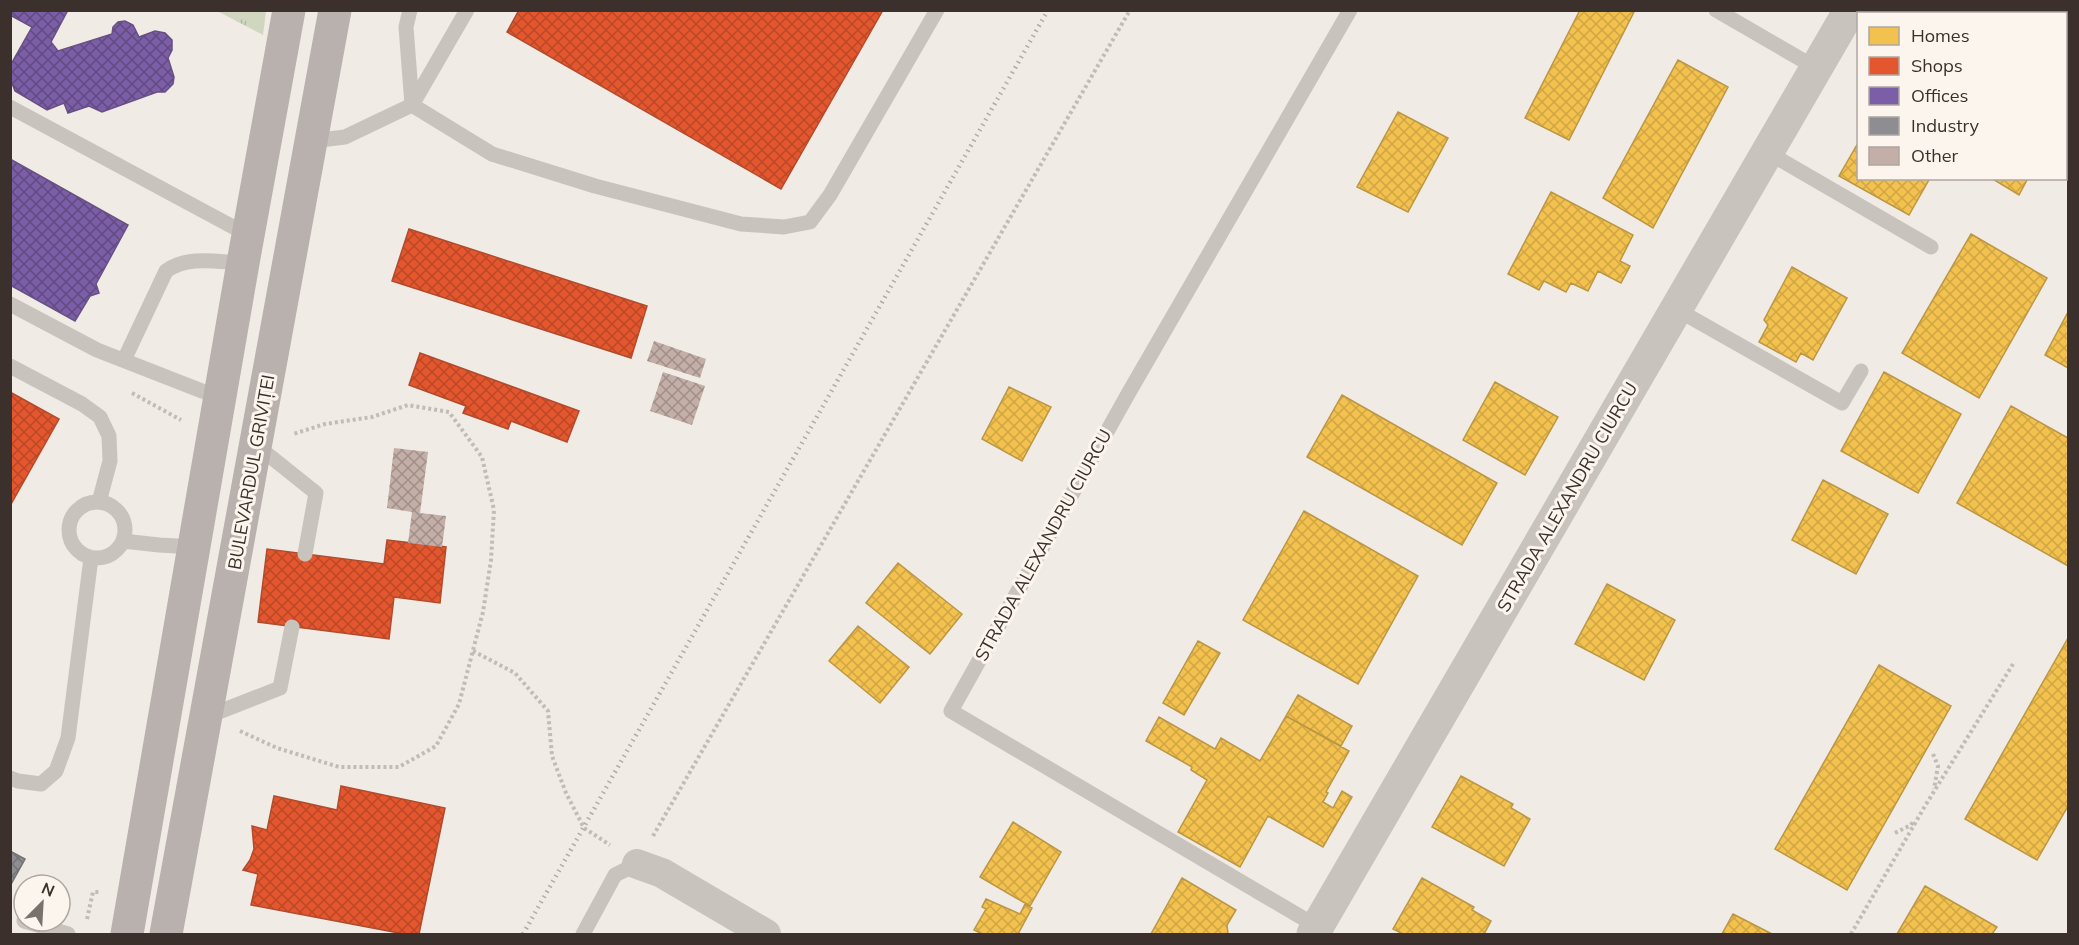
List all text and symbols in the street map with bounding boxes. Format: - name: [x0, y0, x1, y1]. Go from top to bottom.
- legend: [1857, 12, 2067, 180]
- text: Homes: [1911, 24, 1970, 47]
- text: Shops: [1911, 54, 1963, 77]
- text: Offices: [1911, 84, 1969, 107]
- text: Industry: [1911, 114, 1980, 137]
- text: Other: [1911, 144, 1959, 167]
- street label: BULEVARDUL GRIVIȚEI: [223, 373, 280, 571]
- street label: STRADA ALEXANDRU CIURCU: [1492, 378, 1642, 616]
- street label: STRADA ALEXANDRU CIURCU: [970, 425, 1116, 665]
- north arrow: [12, 873, 72, 933]
- text: N: [39, 878, 58, 901]

